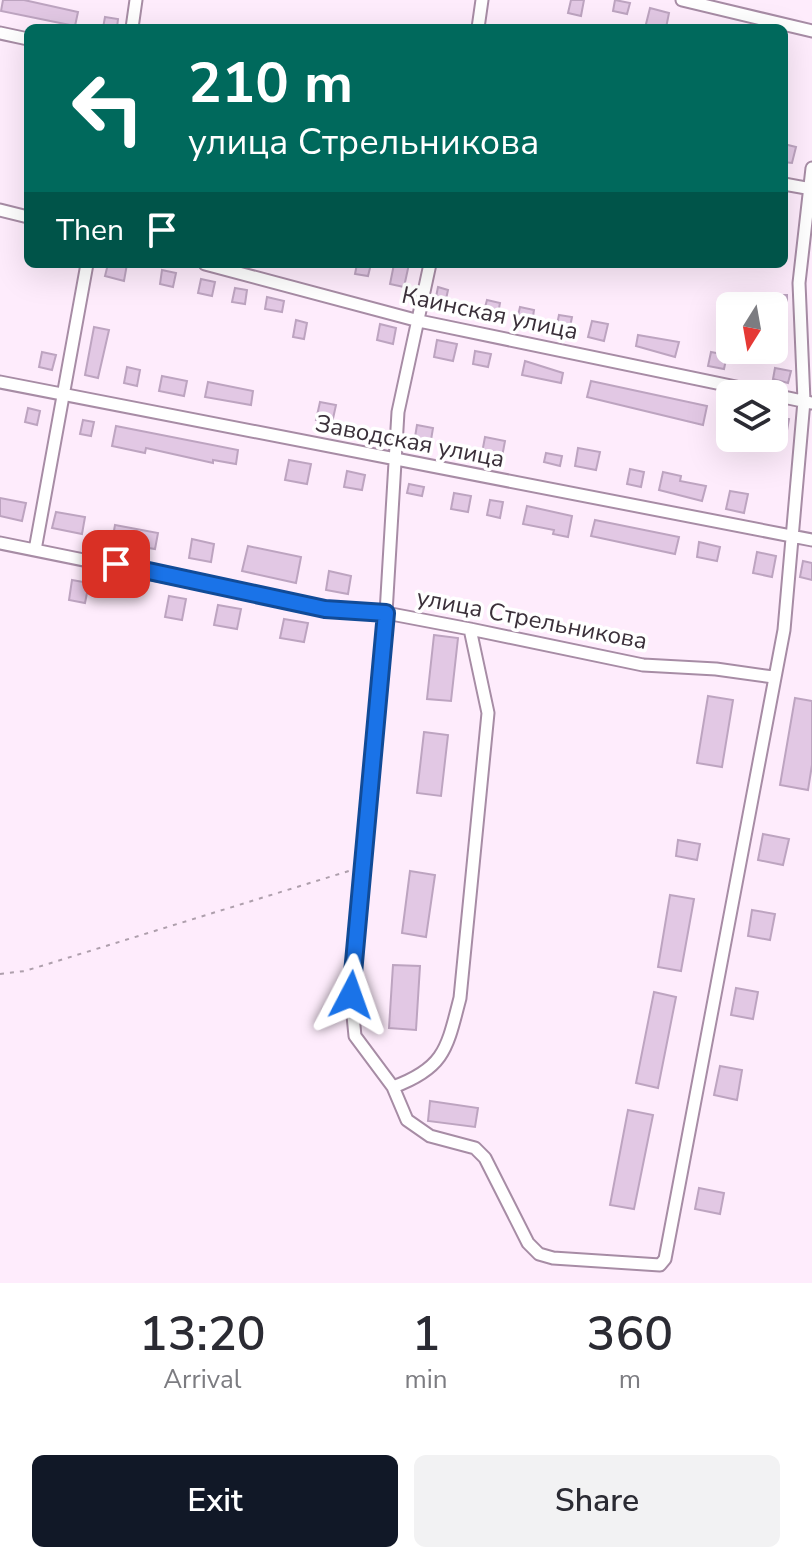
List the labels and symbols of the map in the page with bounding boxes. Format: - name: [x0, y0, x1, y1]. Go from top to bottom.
- street label: Каинская улица: [399, 279, 581, 347]
- north arrow: [716, 292, 788, 364]
- street label: Заводская улица: [313, 407, 507, 475]
- pin: [82, 530, 150, 598]
- street label: улица Стрельникова: [414, 581, 650, 657]
- position arrow: [309, 953, 393, 1037]

